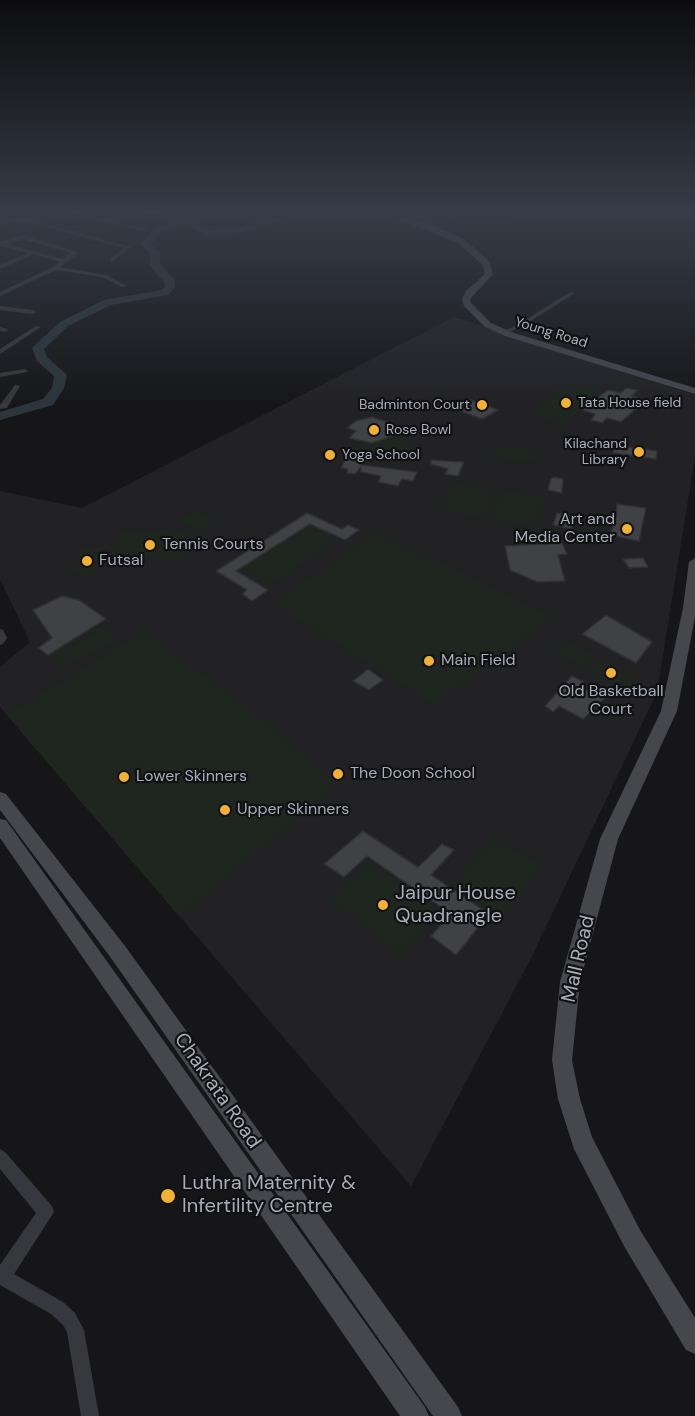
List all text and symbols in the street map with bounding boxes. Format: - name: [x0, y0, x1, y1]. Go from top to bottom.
- street label: Young Road: [512, 314, 590, 352]
- place label: Tata House field: [578, 395, 681, 411]
- marker: Tata House field: [559, 396, 573, 410]
- place label: Badminton Court: [359, 397, 470, 413]
- marker: Badminton Court: [475, 398, 489, 412]
- place label: Rose Bowl: [386, 422, 451, 438]
- marker: Rose Bowl: [367, 423, 381, 437]
- place label: Kilachand Library: [564, 436, 627, 468]
- marker: Kilachand Library: [632, 445, 646, 459]
- place label: Yoga School: [342, 447, 420, 463]
- marker: Yoga School: [323, 448, 337, 462]
- place label: Art and Media Center: [515, 510, 615, 548]
- marker: Art and Media Center: [620, 522, 634, 536]
- place label: Tennis Courts: [162, 535, 263, 555]
- marker: Tennis Courts: [143, 538, 157, 552]
- place label: Futsal: [99, 551, 143, 571]
- marker: Futsal: [80, 554, 94, 568]
- place label: Main Field: [441, 651, 516, 671]
- marker: Main Field: [422, 654, 436, 668]
- marker: Old Basketball Court: [604, 666, 618, 680]
- place label: Old Basketball Court: [558, 682, 664, 720]
- place label: The Doon School: [350, 764, 475, 784]
- place label: Lower Skinners: [136, 767, 247, 787]
- marker: The Doon School: [331, 767, 345, 781]
- marker: Lower Skinners: [117, 770, 131, 784]
- place label: Upper Skinners: [237, 800, 349, 820]
- marker: Upper Skinners: [218, 803, 232, 817]
- place label: Jaipur House Quadrangle: [395, 882, 516, 929]
- marker: Jaipur House Quadrangle: [376, 898, 390, 912]
- street label: Mall Road: [557, 913, 601, 1005]
- street label: Chakrata Road: [168, 1029, 266, 1153]
- place label: Luthra Maternity & Infertility Centre: [182, 1172, 356, 1219]
- marker: Luthra Maternity & Infertility Centre: [159, 1187, 177, 1205]

